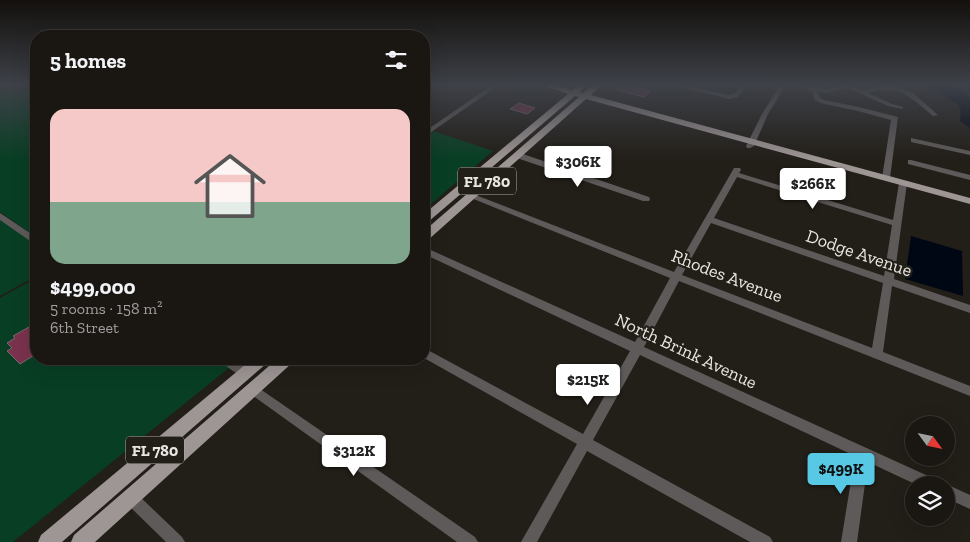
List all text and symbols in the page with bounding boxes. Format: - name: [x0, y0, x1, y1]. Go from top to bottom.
- icon: filters: [382, 46, 410, 74]
- text: 5 homes: [50, 48, 126, 73]
- icon: home: [185, 141, 275, 231]
- pin: $306K: [543, 146, 613, 188]
- text: $306K: [556, 152, 600, 171]
- road number: FL 780: [458, 168, 516, 195]
- pin: $266K: [778, 168, 848, 210]
- text: $266K: [791, 174, 835, 193]
- street label: Dodge Avenue: [803, 225, 915, 281]
- street label: Rhodes Avenue: [668, 245, 786, 307]
- text: $499,000: [50, 274, 136, 299]
- text: 5 rooms · 158 m²: [50, 299, 163, 318]
- street label: North Brink Avenue: [612, 308, 760, 394]
- text: 6th Street: [50, 318, 119, 337]
- pin: $215K: [553, 364, 623, 406]
- text: $215K: [567, 370, 609, 389]
- north arrow: [905, 416, 955, 466]
- map controls: [905, 416, 955, 526]
- pin: $312K: [319, 434, 389, 477]
- road number: FL 780: [126, 436, 184, 464]
- text: $312K: [333, 441, 375, 460]
- pin: $499K: [806, 452, 876, 495]
- text: $499K: [819, 459, 863, 478]
- button: layers: [905, 476, 955, 526]

